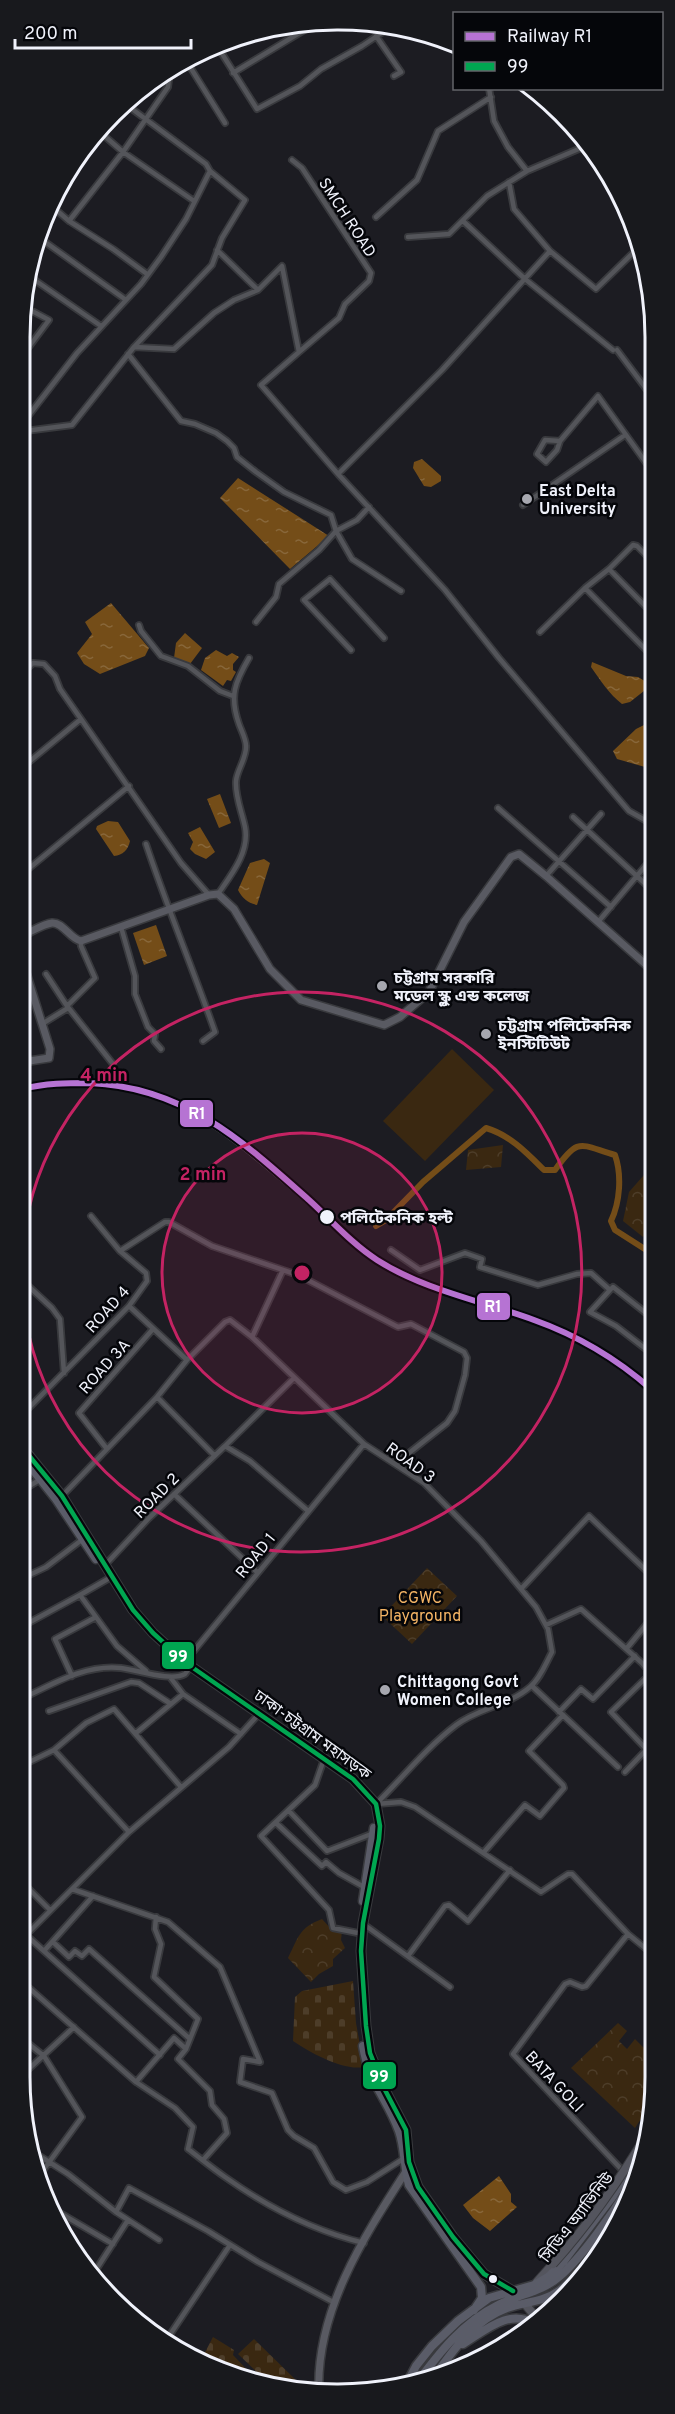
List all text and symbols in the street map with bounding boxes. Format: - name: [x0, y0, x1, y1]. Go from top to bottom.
- scale bar: [15, 12, 190, 50]
- legend: [453, 12, 663, 90]
- text: 200 m: [24, 23, 77, 46]
- text: Railway R1: [507, 26, 592, 49]
- text: 99: [507, 56, 529, 79]
- street label: SMCH ROAD: [313, 175, 379, 262]
- place label: East Delta University: [539, 482, 616, 520]
- marker: East Delta University: [520, 492, 534, 506]
- place label: চট্টগ্রাম সরকারি মডেল স্কুল এন্ড কলেজ: [393, 969, 530, 1007]
- marker: চট্টগ্রাম সরকারি মডেল স্কুল এন্ড কলেজ: [375, 979, 389, 993]
- place label: চট্টগ্রাম পলিটেকনিক ইনস্টিটিউট: [497, 1017, 632, 1055]
- marker: চট্টগ্রাম পলিটেকনিক ইনস্টিটিউট: [479, 1027, 493, 1041]
- text: 4 min: [80, 1065, 128, 1088]
- line badge: R1: [179, 1099, 214, 1128]
- text: R1: [188, 1105, 206, 1125]
- text: 2 min: [179, 1164, 227, 1187]
- marker: পলিটেকনিক হল্ট: [318, 1208, 336, 1226]
- place label: পলিটেকনিক হল্ট: [340, 1209, 453, 1229]
- centre of rings: [292, 1263, 312, 1283]
- street label: ROAD 4: [82, 1283, 135, 1338]
- line badge: R1: [476, 1292, 511, 1321]
- text: R1: [484, 1298, 502, 1318]
- street label: ROAD 3A: [76, 1336, 135, 1399]
- street label: ROAD 3: [381, 1439, 439, 1488]
- street label: ROAD 2: [130, 1469, 184, 1523]
- street label: ROAD 1: [232, 1529, 281, 1583]
- park label: CGWC Playground: [379, 1589, 461, 1627]
- line badge: 99: [161, 1641, 195, 1670]
- text: 99: [168, 1648, 188, 1668]
- place label: Chittagong Govt Women College: [397, 1673, 519, 1711]
- marker: Chittagong Govt Women College: [378, 1683, 392, 1697]
- street label: ঢাকা-চট্টগ্রাম মহাসড়ক: [249, 1685, 376, 1785]
- street label: BATA GOLI: [520, 2048, 587, 2117]
- line badge: 99: [362, 2061, 397, 2090]
- text: 99: [369, 2068, 389, 2088]
- street label: সিডিএ অ্যাভিনিউ: [535, 2168, 619, 2268]
- unlabelled marker: [487, 2273, 499, 2285]

